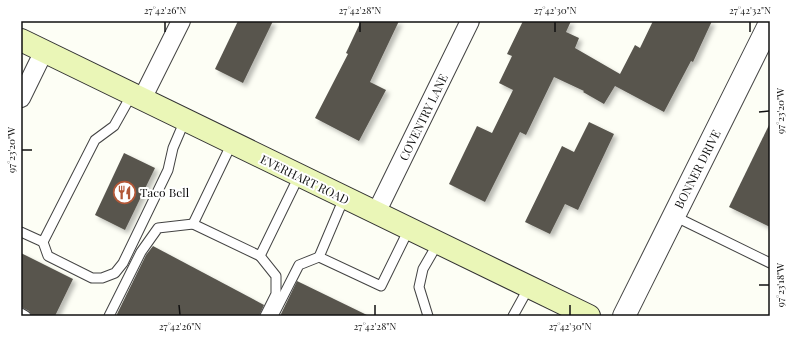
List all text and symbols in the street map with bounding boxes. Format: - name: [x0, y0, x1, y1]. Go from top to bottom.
- text: 27°42'26"N: [144, 3, 186, 17]
- text: 27°42'28"N: [339, 3, 381, 17]
- text: 27°42'30"N: [533, 3, 577, 17]
- text: 27°42'32"N: [729, 3, 771, 17]
- street label: COVENTRY LANE: [395, 71, 451, 163]
- text: 97°23'20"W: [773, 87, 787, 134]
- text: 97°23'20"W: [4, 126, 18, 173]
- street label: BONNER DRIVE: [670, 127, 724, 211]
- street label: EVERHART ROAD: [258, 151, 352, 208]
- restaurant icon: Taco Bell: [112, 179, 138, 205]
- place label: Taco Bell: [140, 184, 190, 200]
- text: 97°23'18"W: [773, 262, 787, 307]
- text: 27°42'26"N: [159, 319, 201, 333]
- text: 27°42'28"N: [354, 319, 396, 333]
- text: 27°42'30"N: [548, 319, 592, 333]

